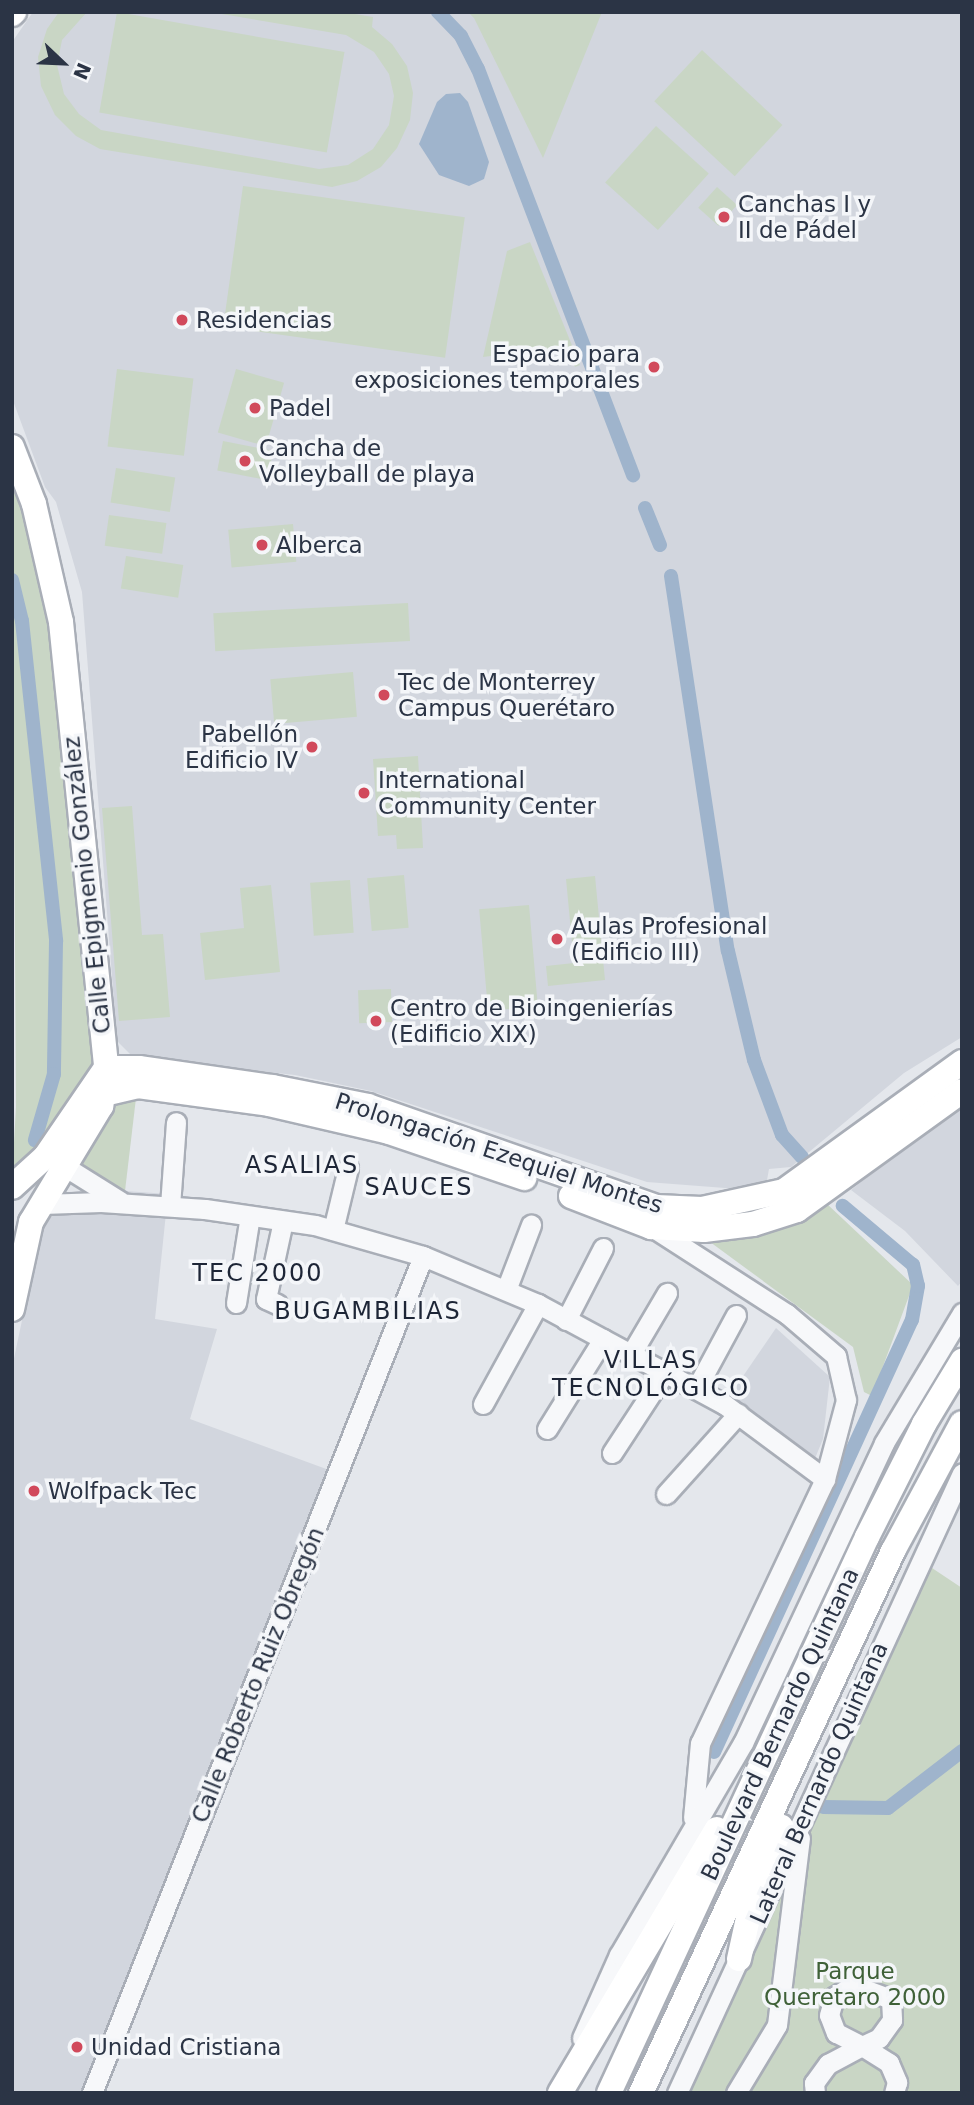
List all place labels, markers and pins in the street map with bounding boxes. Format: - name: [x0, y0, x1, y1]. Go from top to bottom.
- place label: Canchas I y II de Pádel: [738, 190, 871, 244]
- marker: Canchas I y II de Pádel: [716, 209, 732, 225]
- place label: Residencias: [196, 306, 332, 334]
- marker: Residencias: [174, 312, 190, 328]
- place label: Espacio para exposiciones temporales: [354, 340, 640, 394]
- marker: Espacio para exposiciones temporales: [646, 359, 662, 375]
- place label: Padel: [269, 394, 331, 422]
- marker: Padel: [247, 400, 263, 416]
- place label: Cancha de Volleyball de playa: [259, 434, 475, 488]
- marker: Cancha de Volleyball de playa: [237, 453, 253, 469]
- place label: Alberca: [276, 531, 363, 559]
- marker: Alberca: [254, 537, 270, 553]
- place label: Tec de Monterrey Campus Querétaro: [398, 668, 615, 722]
- marker: Tec de Monterrey Campus Querétaro: [376, 687, 392, 703]
- place label: Pabellón Edificio IV: [185, 720, 298, 774]
- marker: Pabellón Edificio IV: [304, 739, 320, 755]
- place label: International Community Center: [378, 766, 596, 820]
- marker: International Community Center: [356, 785, 372, 801]
- place label: Aulas Profesional (Edificio III): [571, 912, 767, 966]
- marker: Aulas Profesional (Edificio III): [549, 931, 565, 947]
- place label: Centro de Bioingenierías (Edificio XIX): [390, 994, 673, 1048]
- marker: Centro de Bioingenierías (Edificio XIX): [368, 1013, 384, 1029]
- place label: Wolfpack Tec: [48, 1477, 197, 1505]
- marker: Wolfpack Tec: [26, 1483, 42, 1499]
- place label: Unidad Cristiana: [91, 2033, 281, 2061]
- marker: Unidad Cristiana: [69, 2039, 85, 2055]

